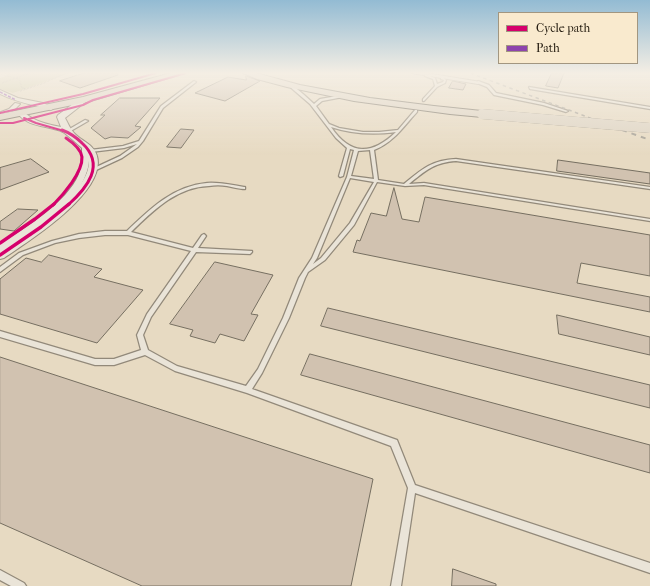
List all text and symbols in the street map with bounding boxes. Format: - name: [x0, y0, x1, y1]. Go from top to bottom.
- legend: [498, 12, 638, 64]
- text: Cycle path: [536, 21, 590, 35]
- text: Path: [536, 41, 560, 55]

